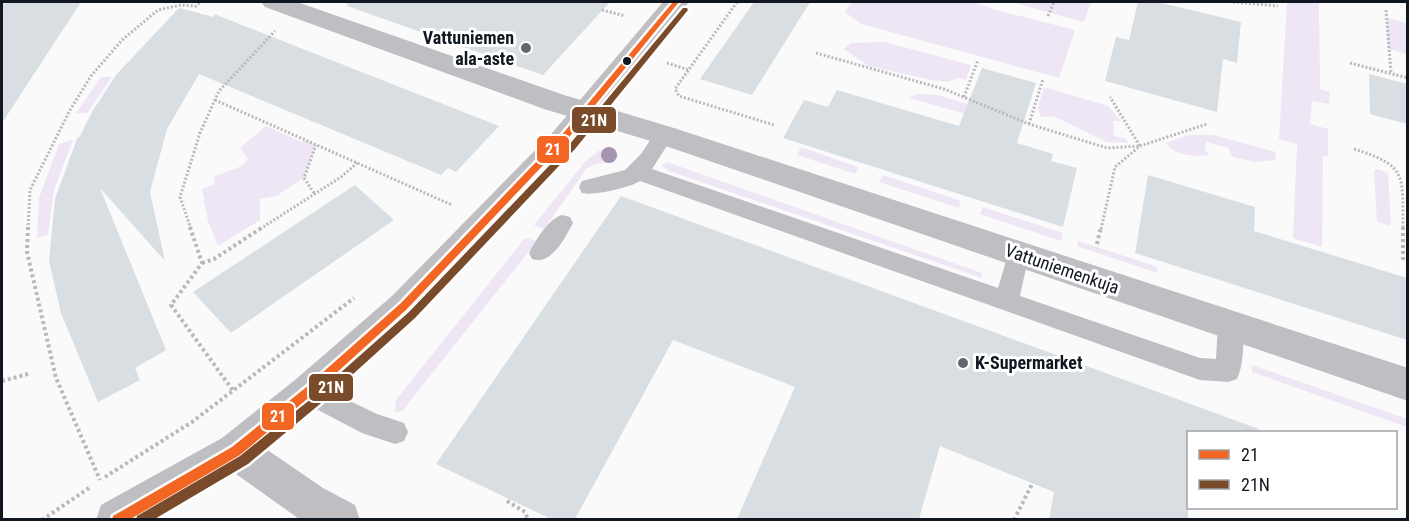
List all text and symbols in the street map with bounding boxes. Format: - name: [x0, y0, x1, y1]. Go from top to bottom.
- place label: Vattuniemen ala-aste: [423, 27, 514, 69]
- marker: Vattuniemen ala-aste: [519, 41, 533, 55]
- unlabelled marker: [621, 55, 633, 67]
- line badge: 21N: [571, 106, 617, 134]
- text: 21N: [581, 111, 607, 130]
- line badge: 21: [536, 135, 570, 164]
- text: 21: [545, 140, 561, 159]
- street label: Vattuniemenkuja: [1002, 239, 1122, 298]
- place label: K-Supermarket: [975, 352, 1083, 373]
- marker: K-Supermarket: [956, 356, 970, 370]
- line badge: 21N: [308, 373, 354, 402]
- text: 21N: [318, 378, 344, 397]
- line badge: 21: [261, 402, 295, 431]
- text: 21: [270, 407, 286, 426]
- legend: [1187, 431, 1397, 509]
- text: 21: [1241, 444, 1259, 465]
- text: 21N: [1241, 474, 1270, 495]

